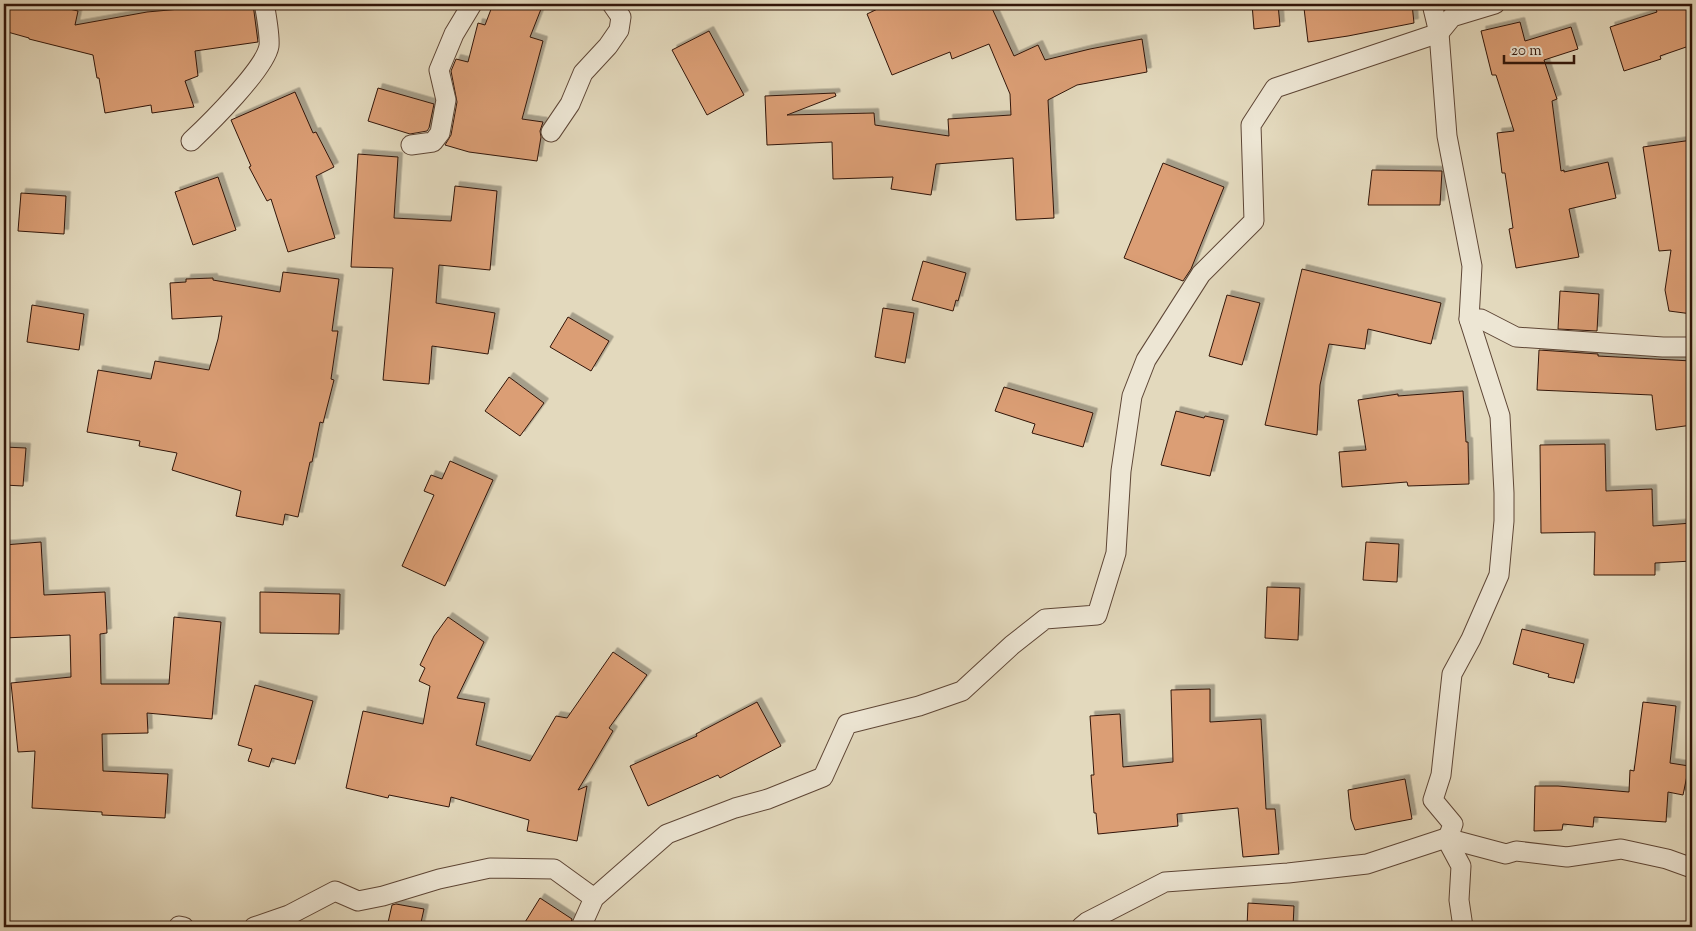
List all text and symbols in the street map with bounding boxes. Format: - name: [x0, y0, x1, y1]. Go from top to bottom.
- scale bar: [1504, 32, 1574, 64]
- text: 20 m: [1511, 41, 1542, 62]

